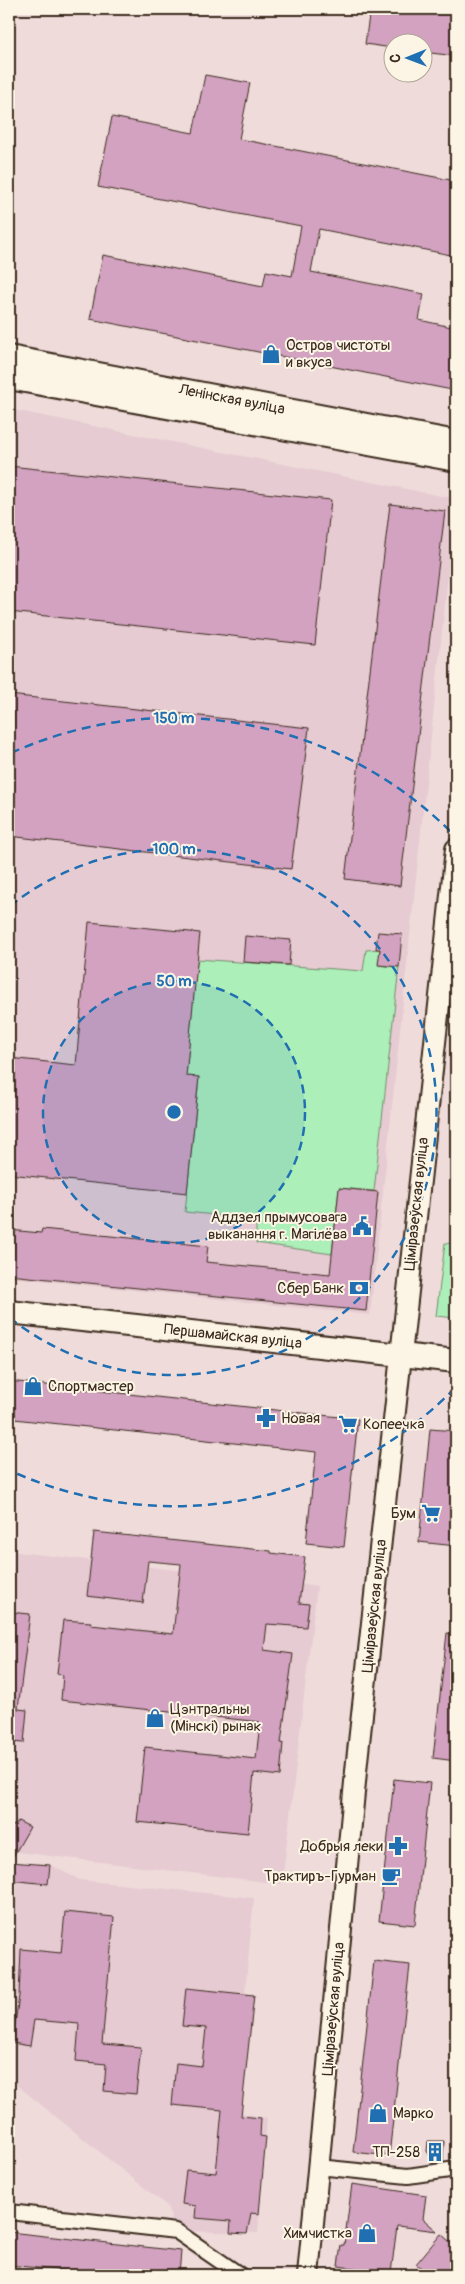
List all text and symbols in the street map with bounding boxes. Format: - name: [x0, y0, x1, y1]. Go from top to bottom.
- north arrow: [382, 32, 432, 82]
- text: С: [387, 53, 404, 63]
- place label: Остров чистоты и вкуса: [286, 336, 390, 372]
- shop icon: Остров чистоты и вкуса: [260, 343, 282, 365]
- street label: Ленінская вуліца: [176, 380, 286, 419]
- text: 150 m: [154, 709, 194, 728]
- text: 100 m: [153, 840, 195, 859]
- text: 50 m: [157, 972, 191, 991]
- centre of rings: [165, 1103, 183, 1121]
- street label: Ціміразеўская вуліца: [400, 1136, 433, 1272]
- place label: Аддзел прымусовага выканання г. Магілёва: [208, 1208, 347, 1244]
- public building icon: Аддзел прымусовага выканання г. Магілёва: [351, 1215, 373, 1237]
- bank icon: Сбер Банк: [348, 1277, 370, 1299]
- place label: Сбер Банк: [277, 1279, 344, 1298]
- street label: Першамайская вуліца: [163, 1320, 303, 1353]
- shop icon: Спортмастер: [22, 1375, 44, 1397]
- place label: Спортмастер: [48, 1377, 134, 1396]
- pharmacy icon: Новая: [255, 1407, 277, 1429]
- place label: Новая: [281, 1409, 320, 1428]
- supermarket icon: Копеечка: [337, 1413, 359, 1435]
- place label: Копеечка: [363, 1415, 424, 1434]
- supermarket icon: Бум: [420, 1502, 442, 1524]
- place label: Бум: [391, 1504, 416, 1523]
- street label: Ціміразеўская вуліца: [358, 1538, 391, 1674]
- place label: Цэнтральны (Мінскі) рынак: [170, 1700, 261, 1736]
- shop icon: Цэнтральны (Мінскі) рынак: [144, 1707, 166, 1729]
- pharmacy icon: Добрыя леки: [387, 1835, 409, 1857]
- place label: Добрыя леки: [300, 1837, 383, 1856]
- cafe icon: Трактиръ-Гурман: [380, 1865, 402, 1887]
- place label: Трактиръ-Гурман: [264, 1867, 376, 1886]
- street label: Ціміразеўская вуліца: [318, 1941, 349, 2077]
- shop icon: Марко: [367, 2102, 389, 2124]
- place label: Марко: [393, 2104, 434, 2123]
- building icon: ТП-258: [424, 2141, 446, 2163]
- place label: ТП-258: [372, 2143, 420, 2162]
- shop icon: Химчистка: [356, 2222, 378, 2244]
- place label: Химчистка: [284, 2224, 352, 2243]

